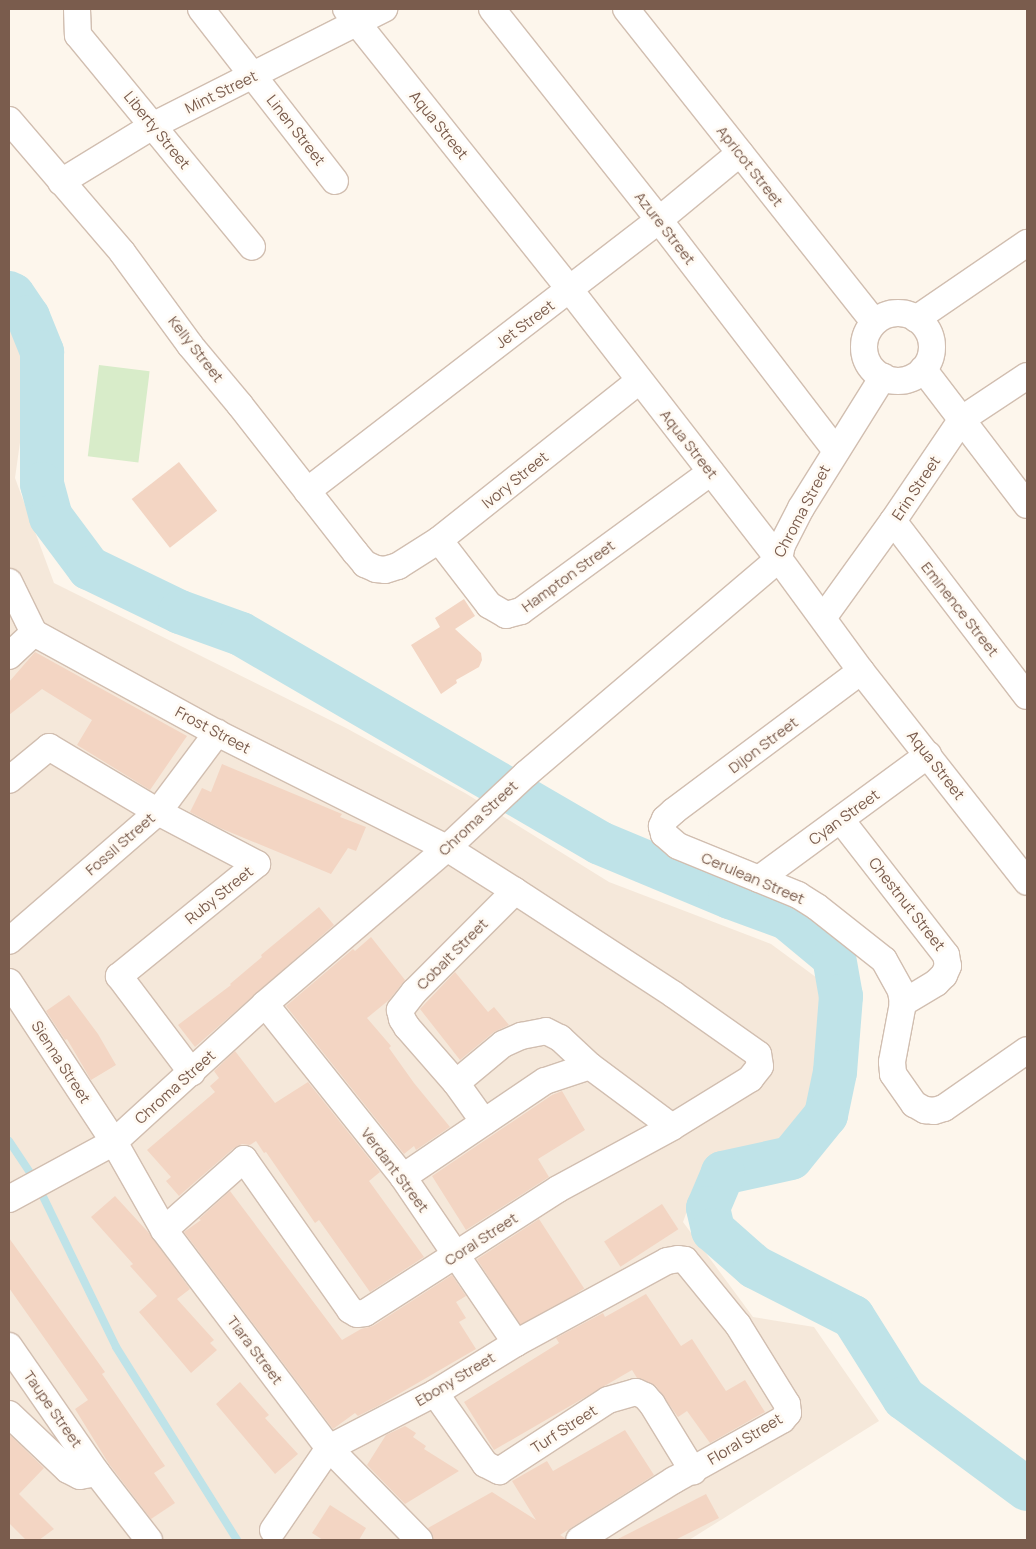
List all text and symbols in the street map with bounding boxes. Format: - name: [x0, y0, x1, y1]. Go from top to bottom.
- street label: Mint Street: [182, 67, 260, 117]
- street label: Liberty Street: [120, 87, 194, 173]
- street label: Aqua Street: [406, 87, 472, 163]
- street label: Linen Street: [263, 91, 329, 169]
- street label: Apricot Street: [713, 122, 787, 210]
- street label: Azure Street: [631, 188, 699, 268]
- street label: Jet Street: [492, 296, 558, 352]
- street label: Kelly Street: [165, 312, 227, 386]
- street label: Aqua Street: [656, 406, 722, 482]
- street label: Ivory Street: [478, 448, 552, 512]
- street label: Erin Street: [888, 453, 944, 523]
- street label: Chroma Street: [770, 462, 834, 560]
- street label: Hampton Street: [518, 536, 618, 616]
- street label: Eminence Street: [918, 558, 1002, 660]
- street label: Frost Street: [172, 703, 254, 757]
- street label: Dijon Street: [725, 713, 801, 777]
- street label: Aqua Street: [903, 727, 969, 803]
- street label: Chroma Street: [435, 777, 521, 859]
- street label: Cyan Street: [805, 785, 883, 849]
- street label: Fossil Street: [82, 809, 158, 879]
- street label: Cerulean Street: [699, 848, 807, 908]
- street label: Chestnut Street: [865, 854, 949, 954]
- street label: Ruby Street: [182, 862, 256, 928]
- street label: Cobalt Street: [413, 915, 491, 993]
- street label: Sienna Street: [28, 1017, 94, 1107]
- street label: Chroma Street: [131, 1046, 219, 1128]
- street label: Verdant Street: [357, 1124, 433, 1216]
- street label: Coral Street: [441, 1209, 521, 1269]
- street label: Tiara Street: [223, 1312, 287, 1388]
- street label: Ebony Street: [412, 1348, 498, 1410]
- street label: Taupe Street: [20, 1367, 86, 1451]
- street label: Turf Street: [528, 1401, 600, 1457]
- street label: Floral Street: [704, 1410, 786, 1468]

